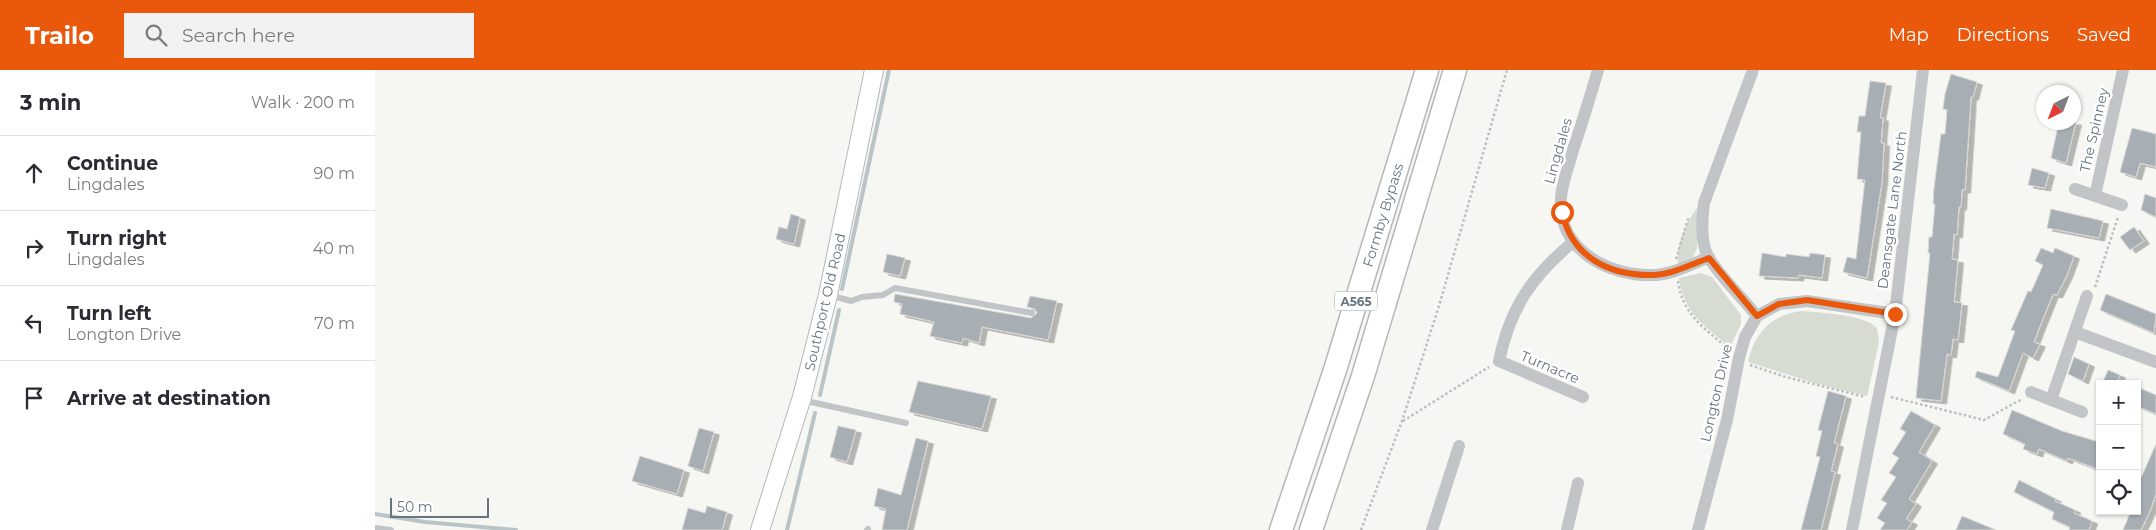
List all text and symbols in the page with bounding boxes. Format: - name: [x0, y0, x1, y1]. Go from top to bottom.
- search box: [124, 13, 474, 58]
- text: Trailo: [25, 21, 94, 50]
- icon: search: [142, 21, 170, 49]
- text: Search here: [182, 24, 295, 47]
- text: Map: [1889, 24, 1929, 46]
- text: Directions: [1957, 24, 2049, 46]
- text: Saved: [2077, 24, 2131, 46]
- north arrow: [2036, 85, 2081, 130]
- street label: The Spinney: [2076, 85, 2113, 174]
- text: 3 min: [20, 90, 81, 115]
- text: Walk · 200 m: [251, 93, 355, 112]
- street label: Lingdales: [1540, 116, 1576, 186]
- street label: Deansgate Lane North: [1873, 130, 1911, 290]
- text: Continue: [67, 152, 158, 175]
- icon: ahead: [20, 159, 48, 187]
- street label: Formby Bypass: [1359, 161, 1407, 269]
- text: 90 m: [313, 164, 355, 183]
- text: Lingdales: [67, 175, 145, 194]
- route start: [1551, 201, 1574, 224]
- text: Turn right: [67, 227, 167, 250]
- street label: Southport Old Road: [800, 231, 850, 373]
- icon: right: [20, 234, 48, 262]
- text: 40 m: [313, 239, 355, 258]
- text: Lingdales: [67, 250, 145, 269]
- road number: A565: [1335, 292, 1377, 310]
- text: Turn left: [67, 302, 152, 325]
- route end: [1884, 303, 1907, 326]
- icon: left: [20, 309, 48, 337]
- text: 70 m: [314, 314, 355, 333]
- text: Longton Drive: [67, 325, 181, 344]
- street label: Longton Drive: [1696, 342, 1736, 444]
- street label: Turnacre: [1518, 347, 1582, 387]
- map controls: [2096, 380, 2141, 515]
- button: +: [2096, 380, 2141, 425]
- icon: arrive: [20, 384, 48, 412]
- text: Arrive at destination: [67, 387, 271, 410]
- button: −: [2096, 425, 2141, 470]
- button: locate: [2096, 470, 2141, 515]
- scale bar: [390, 495, 489, 518]
- text: 50 m: [397, 498, 433, 516]

